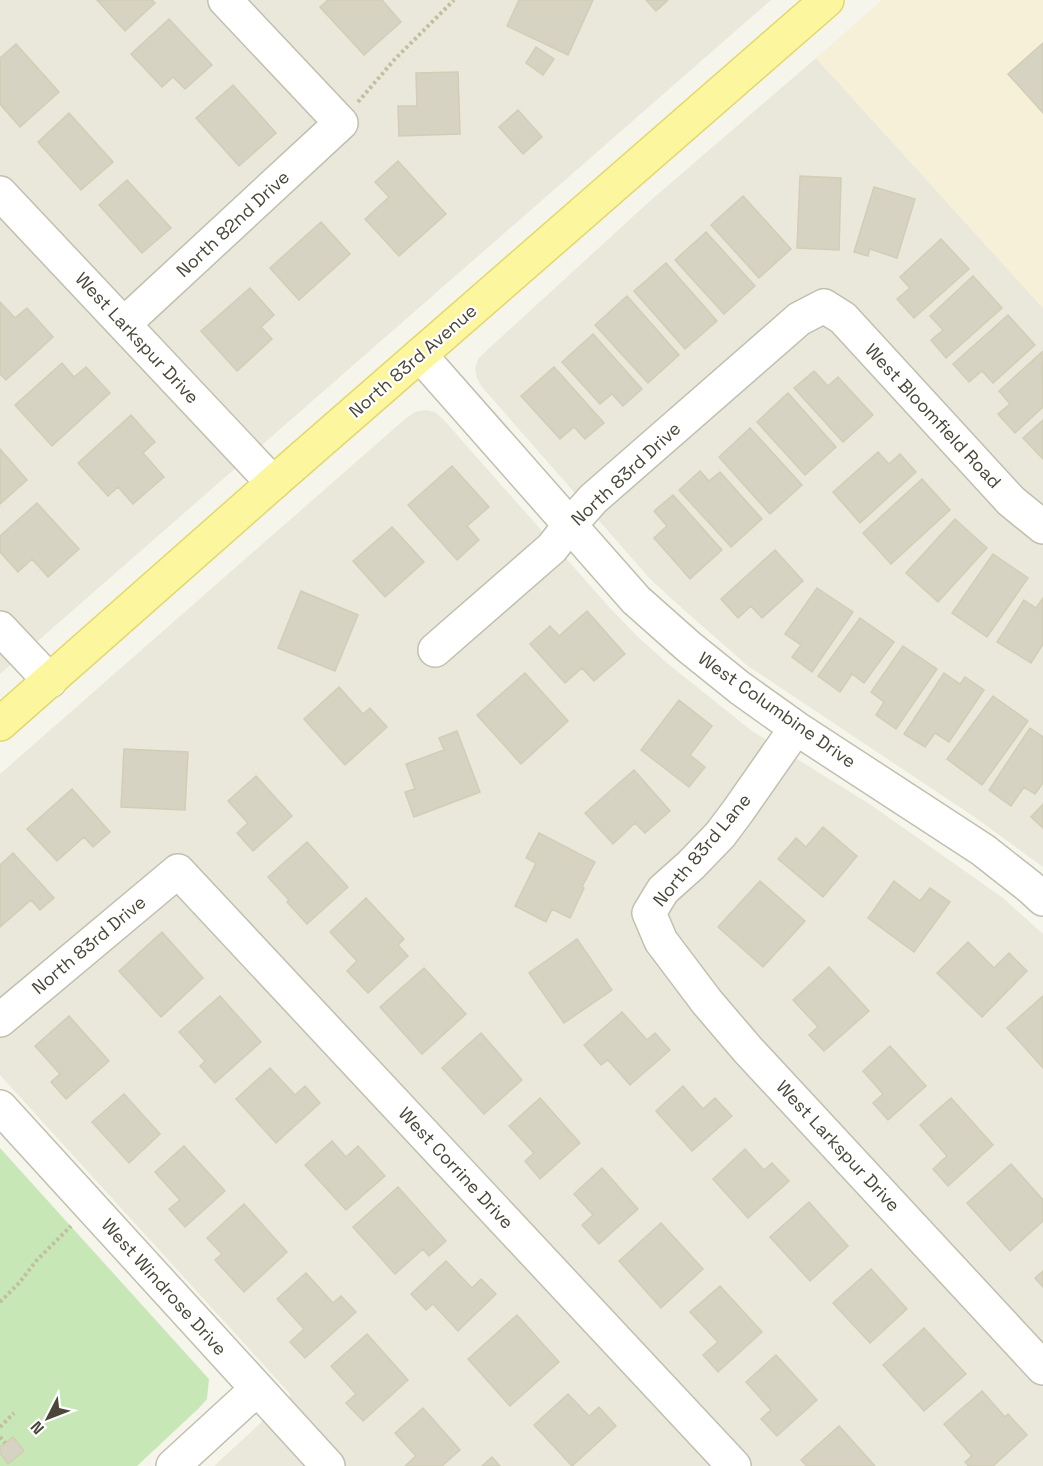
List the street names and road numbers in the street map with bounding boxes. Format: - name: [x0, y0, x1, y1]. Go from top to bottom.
- street label: North 82nd Drive: [171, 165, 294, 282]
- street label: West Larkspur Drive: [71, 267, 204, 408]
- street label: North 83rd Avenue: [344, 299, 481, 422]
- street label: West Bloomfield Road: [860, 339, 1006, 493]
- street label: North 83rd Drive: [566, 417, 685, 530]
- street label: West Columbine Drive: [694, 646, 861, 773]
- street label: North 83rd Lane: [648, 788, 756, 911]
- street label: North 83rd Drive: [27, 890, 150, 999]
- street label: West Larkspur Drive: [772, 1075, 905, 1216]
- street label: West Corrine Drive: [394, 1102, 519, 1233]
- street label: West Windrose Drive: [97, 1213, 232, 1360]

